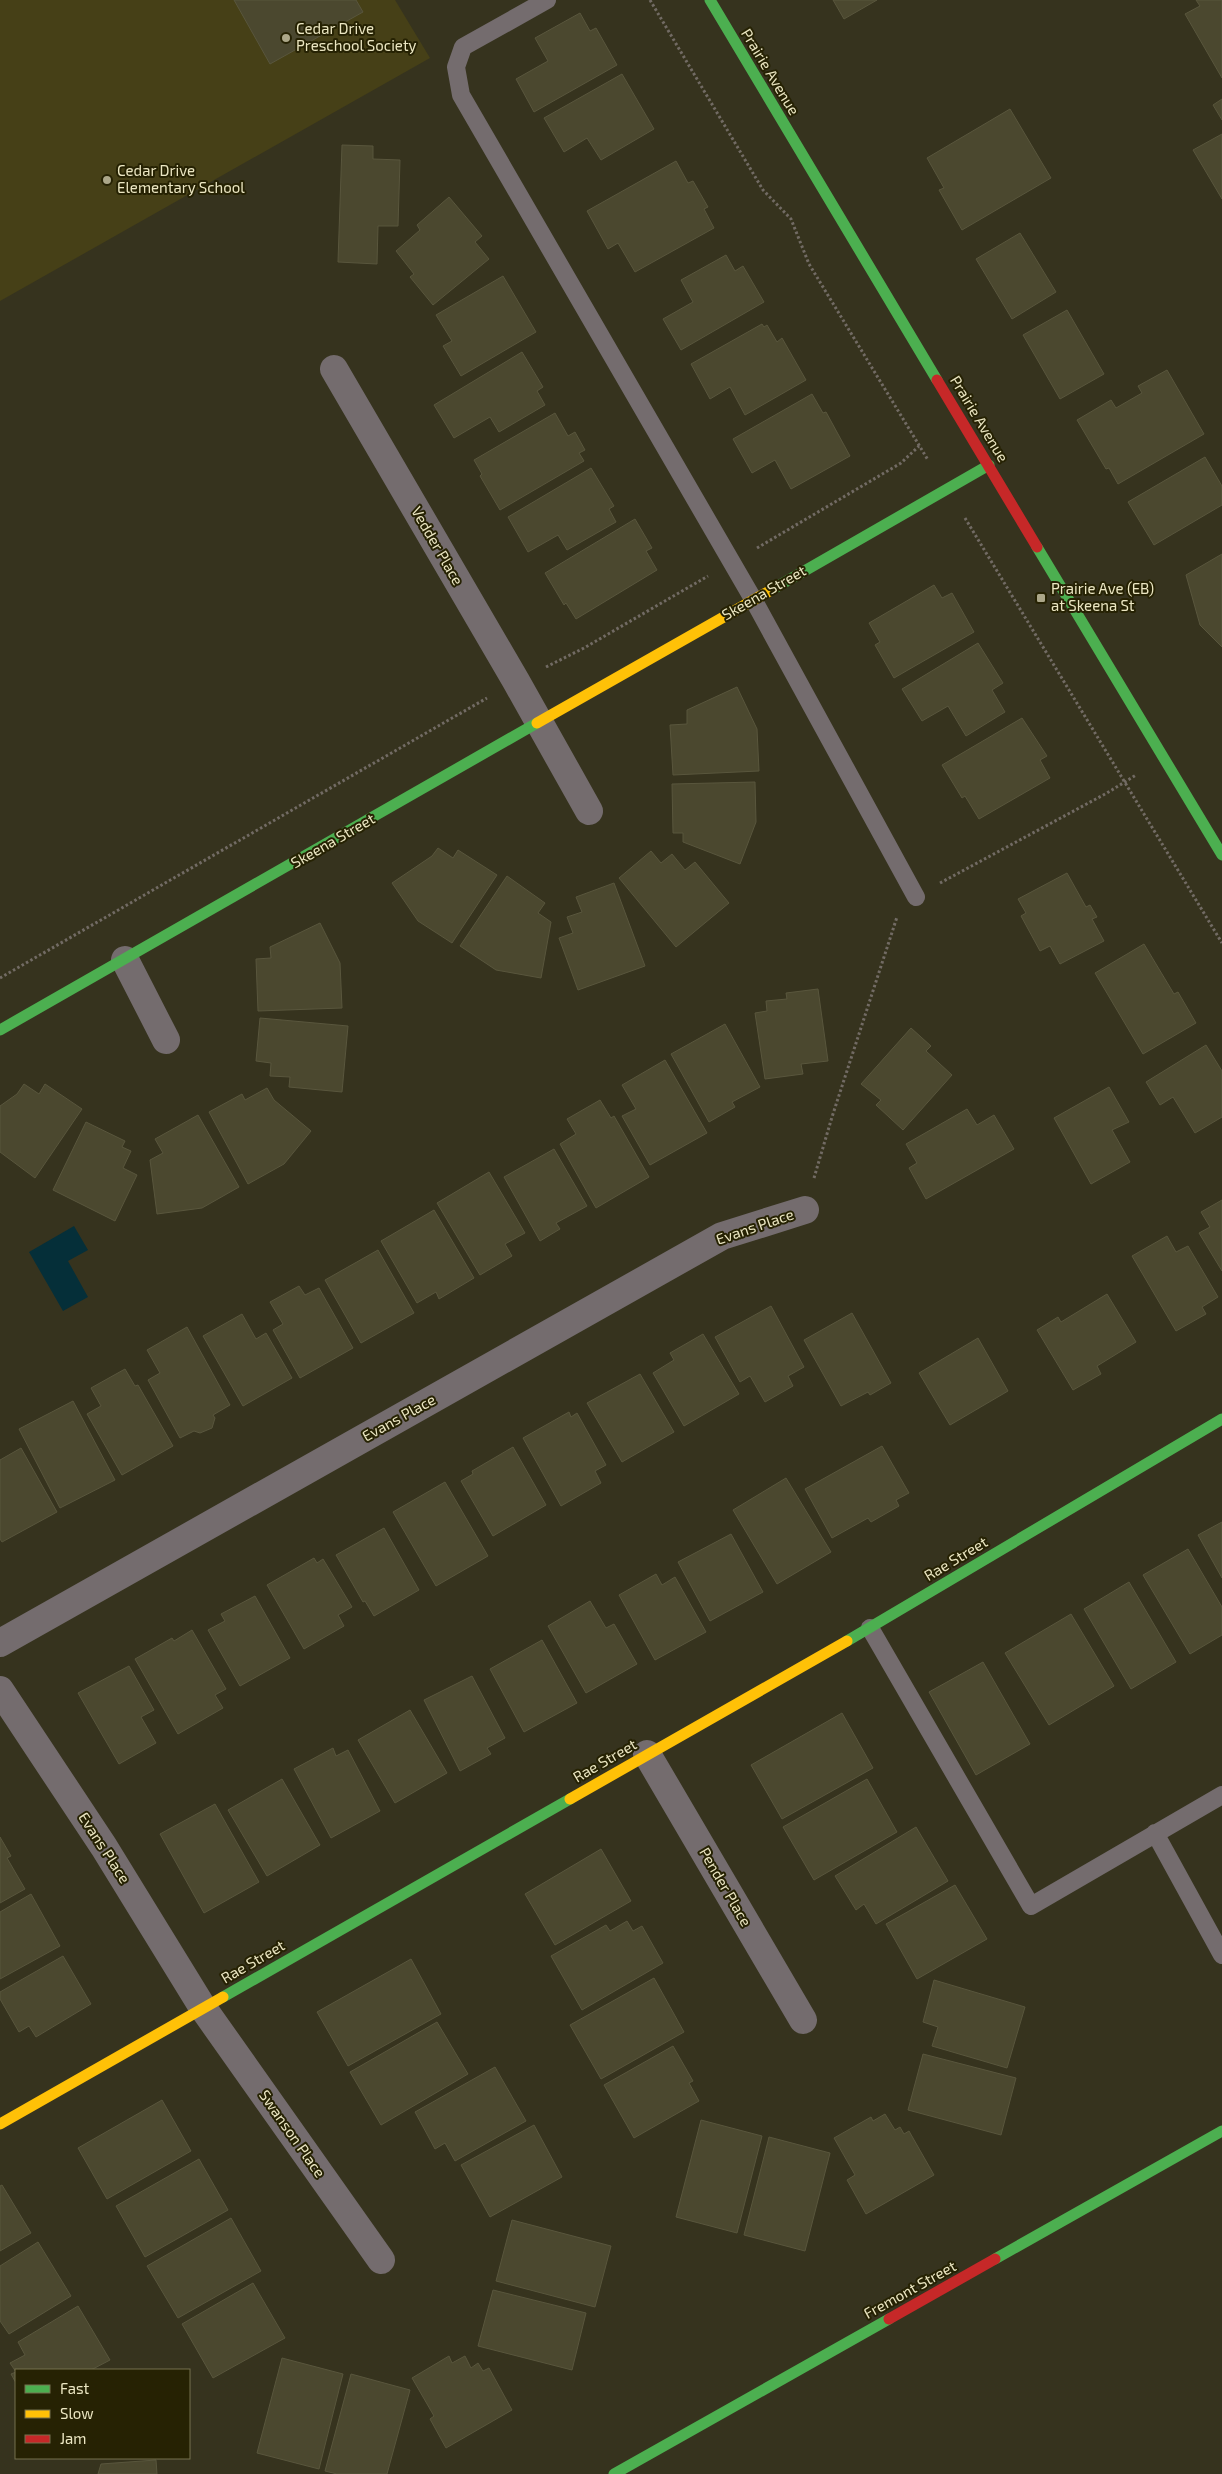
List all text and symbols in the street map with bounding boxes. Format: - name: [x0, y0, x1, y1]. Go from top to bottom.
- place label: Cedar Drive Preschool Society: [296, 19, 417, 54]
- street label: Prairie Avenue: [738, 25, 804, 118]
- marker: Cedar Drive Preschool Society: [280, 32, 292, 44]
- place label: Cedar Drive Elementary School: [117, 161, 245, 196]
- marker: Cedar Drive Elementary School: [101, 174, 113, 186]
- street label: Prairie Avenue: [947, 372, 1013, 465]
- street label: Vedder Place: [408, 503, 468, 588]
- street label: Skeena Street: [718, 561, 809, 623]
- place label: Prairie Ave (EB) at Skeena St: [1051, 579, 1154, 614]
- marker: Prairie Ave (EB) at Skeena St: [1035, 592, 1047, 604]
- street label: Skeena Street: [287, 809, 378, 871]
- street label: Evans Place: [713, 1204, 796, 1248]
- street label: Evans Place: [359, 1390, 438, 1445]
- street label: Rae Street: [921, 1532, 991, 1584]
- street label: Rae Street: [569, 1735, 640, 1786]
- street label: Evans Place: [75, 1809, 134, 1886]
- street label: Pender Place: [696, 1844, 756, 1929]
- street label: Rae Street: [217, 1936, 288, 1987]
- street label: Swanson Place: [256, 2086, 330, 2181]
- street label: Fremont Street: [860, 2256, 959, 2322]
- legend: [15, 2369, 190, 2459]
- text: Fast: [60, 2379, 90, 2397]
- text: Slow: [60, 2404, 94, 2422]
- text: Jam: [60, 2429, 86, 2447]

